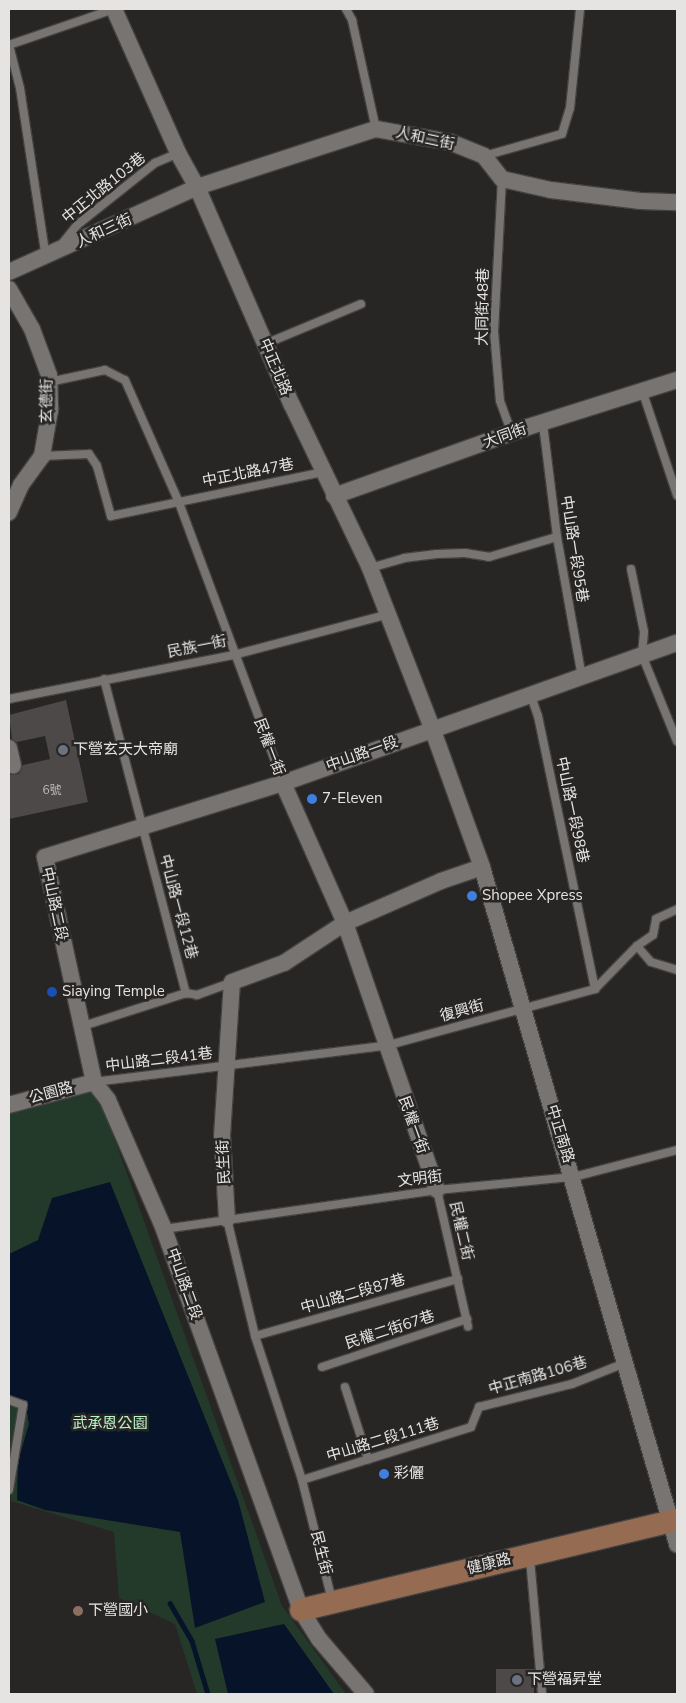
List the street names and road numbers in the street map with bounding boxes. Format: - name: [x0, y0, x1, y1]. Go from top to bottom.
- street label: 人和二街: [394, 124, 456, 154]
- street label: 中正北路103巷: [59, 149, 149, 227]
- street label: 人和三街: [73, 210, 135, 252]
- street label: 大同街48巷: [473, 268, 493, 346]
- street label: 中正北路: [255, 336, 295, 398]
- street label: 玄德街: [38, 378, 56, 424]
- street label: 大同街: [481, 420, 529, 452]
- street label: 中正北路47巷: [201, 455, 295, 491]
- street label: 中山路一段95巷: [557, 494, 591, 604]
- street label: 民族一街: [166, 632, 228, 662]
- street label: 民權一街: [250, 716, 288, 778]
- street label: 中山路一段: [324, 733, 400, 775]
- street label: 中山路一段98巷: [552, 755, 592, 865]
- street label: 中山路一段12巷: [155, 853, 201, 961]
- street label: 中山路二段: [37, 865, 71, 943]
- street label: 復興街: [438, 996, 486, 1026]
- street label: 中山路二段41巷: [104, 1044, 214, 1076]
- street label: 公園路: [27, 1078, 75, 1108]
- street label: 民權一街: [394, 1094, 432, 1156]
- street label: 中正南路: [543, 1103, 577, 1165]
- street label: 民生街: [214, 1139, 234, 1185]
- street label: 文明街: [397, 1167, 443, 1191]
- street label: 民權二街: [445, 1200, 477, 1262]
- street label: 中山路二段: [163, 1246, 205, 1322]
- street label: 中山路二段87巷: [299, 1270, 407, 1318]
- street label: 民權二街67巷: [343, 1307, 437, 1353]
- street label: 中正南路106巷: [486, 1353, 590, 1399]
- street label: 中山路二段111巷: [324, 1414, 442, 1466]
- street label: 民生街: [307, 1529, 335, 1577]
- street label: 健康路: [465, 1550, 513, 1578]

